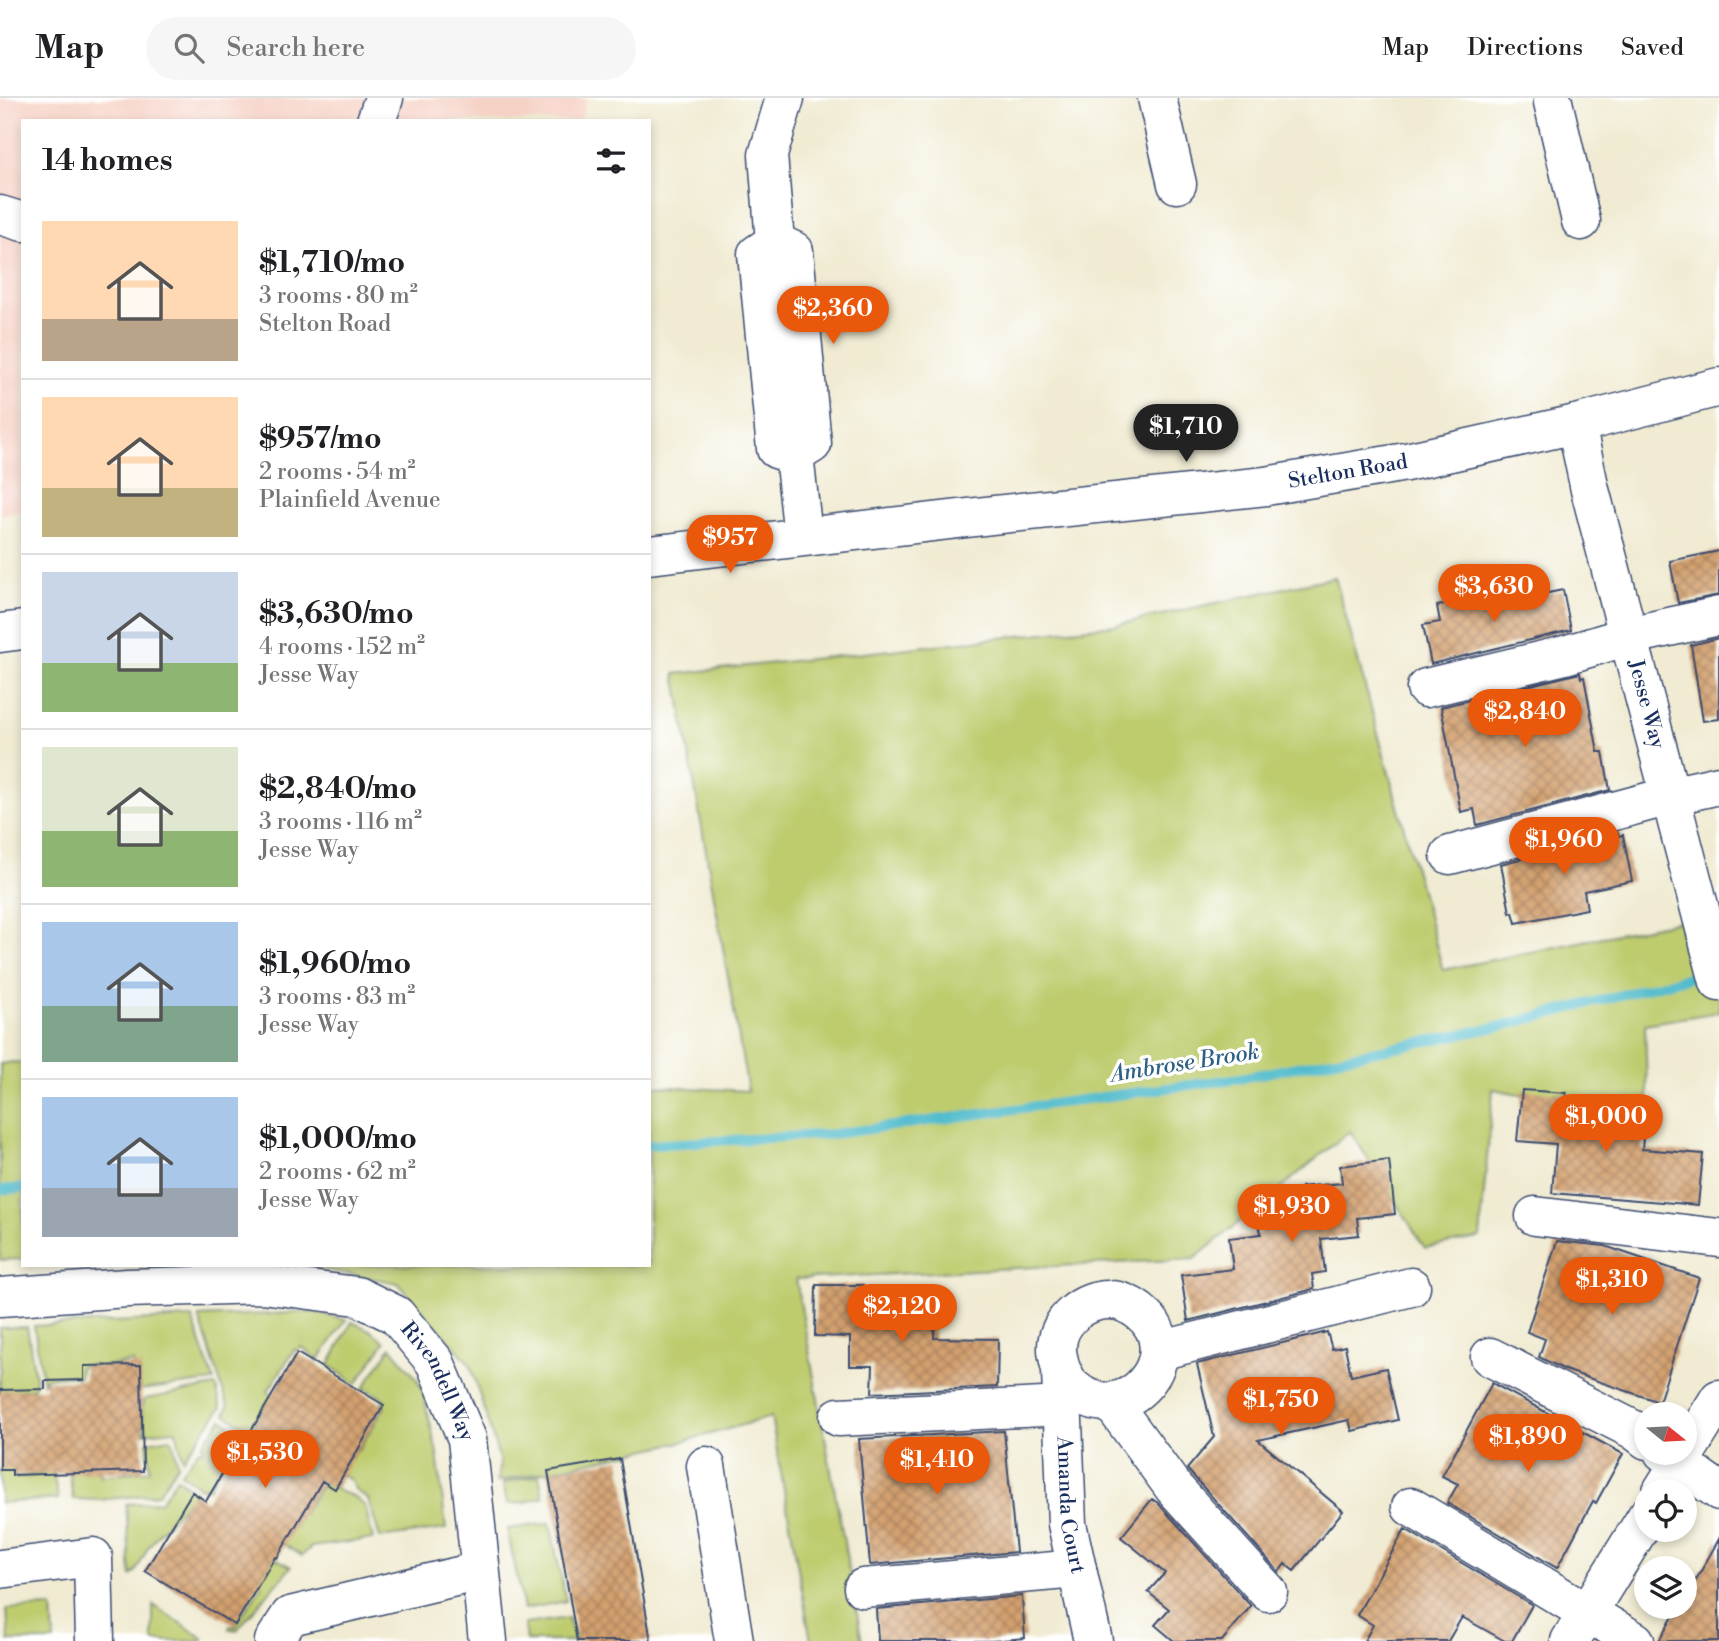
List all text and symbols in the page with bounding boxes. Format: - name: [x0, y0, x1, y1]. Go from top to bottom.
- search box: [146, 17, 636, 80]
- text: Map: [35, 28, 104, 69]
- icon: search: [170, 29, 208, 67]
- text: Search here: [226, 32, 365, 64]
- text: Map: [1382, 33, 1429, 63]
- text: Directions: [1467, 33, 1583, 63]
- text: Saved: [1621, 33, 1684, 63]
- text: 14 homes: [42, 142, 173, 180]
- icon: filters: [592, 142, 630, 180]
- text: $1,710/mo: [259, 244, 405, 282]
- icon: home: [98, 249, 182, 333]
- text: 3 rooms · 80 m²: [259, 282, 418, 310]
- pin: $2,360: [776, 286, 890, 346]
- text: $2,360: [793, 295, 873, 323]
- text: Stelton Road: [259, 310, 391, 338]
- pin: $1,710: [1129, 404, 1243, 464]
- text: $1,710: [1149, 413, 1223, 441]
- text: $957/mo: [259, 420, 382, 458]
- icon: home: [98, 425, 182, 509]
- street label: Stelton Road: [1286, 449, 1410, 495]
- text: 2 rooms · 54 m²: [259, 458, 416, 486]
- text: Plainfield Avenue: [259, 486, 441, 514]
- pin: $957: [689, 516, 771, 575]
- text: $957: [702, 524, 758, 552]
- pin: $3,630: [1437, 564, 1551, 624]
- text: $3,630: [1454, 573, 1534, 601]
- text: $3,630/mo: [259, 595, 414, 633]
- icon: home: [98, 600, 182, 684]
- text: 4 rooms · 152 m²: [259, 633, 425, 661]
- street label: Jesse Way: [1622, 656, 1671, 753]
- text: Jesse Way: [259, 661, 359, 689]
- pin: $2,840: [1468, 690, 1582, 749]
- text: $2,840: [1484, 698, 1566, 726]
- text: $2,840/mo: [259, 770, 417, 808]
- icon: home: [98, 775, 182, 859]
- text: 3 rooms · 116 m²: [259, 808, 422, 836]
- pin: $1,960: [1507, 818, 1621, 877]
- text: $1,960: [1525, 826, 1603, 854]
- text: Jesse Way: [259, 836, 359, 864]
- text: $1,960/mo: [259, 945, 411, 983]
- icon: home: [98, 950, 182, 1034]
- text: 3 rooms · 83 m²: [259, 983, 415, 1011]
- text: Jesse Way: [259, 1011, 359, 1039]
- water label: Ambrose Brook: [1106, 1037, 1261, 1089]
- pin: $1,000: [1549, 1094, 1663, 1154]
- text: $1,000: [1565, 1103, 1647, 1131]
- text: $1,000/mo: [259, 1120, 417, 1158]
- icon: home: [98, 1125, 182, 1209]
- text: 2 rooms · 62 m²: [259, 1158, 416, 1186]
- pin: $1,930: [1235, 1184, 1349, 1244]
- text: Jesse Way: [259, 1186, 359, 1214]
- text: $1,930: [1253, 1193, 1331, 1221]
- pin: $1,310: [1555, 1258, 1669, 1317]
- text: $1,310: [1576, 1266, 1648, 1294]
- pin: $2,120: [845, 1284, 959, 1344]
- text: $2,120: [863, 1293, 941, 1321]
- street label: Rivendell Way: [394, 1317, 480, 1446]
- pin: $1,750: [1224, 1378, 1338, 1437]
- text: $1,750: [1243, 1386, 1319, 1414]
- north arrow: [1634, 1402, 1698, 1465]
- map controls: [1634, 1402, 1697, 1619]
- pin: $1,890: [1471, 1414, 1585, 1474]
- text: $1,890: [1489, 1423, 1567, 1451]
- pin: $1,530: [208, 1430, 322, 1490]
- street label: Amanda Court: [1051, 1435, 1091, 1577]
- pin: $1,410: [880, 1438, 994, 1497]
- text: $1,530: [227, 1439, 303, 1467]
- text: $1,410: [900, 1446, 974, 1474]
- button: locate: [1634, 1479, 1697, 1542]
- button: layers: [1634, 1556, 1697, 1619]

